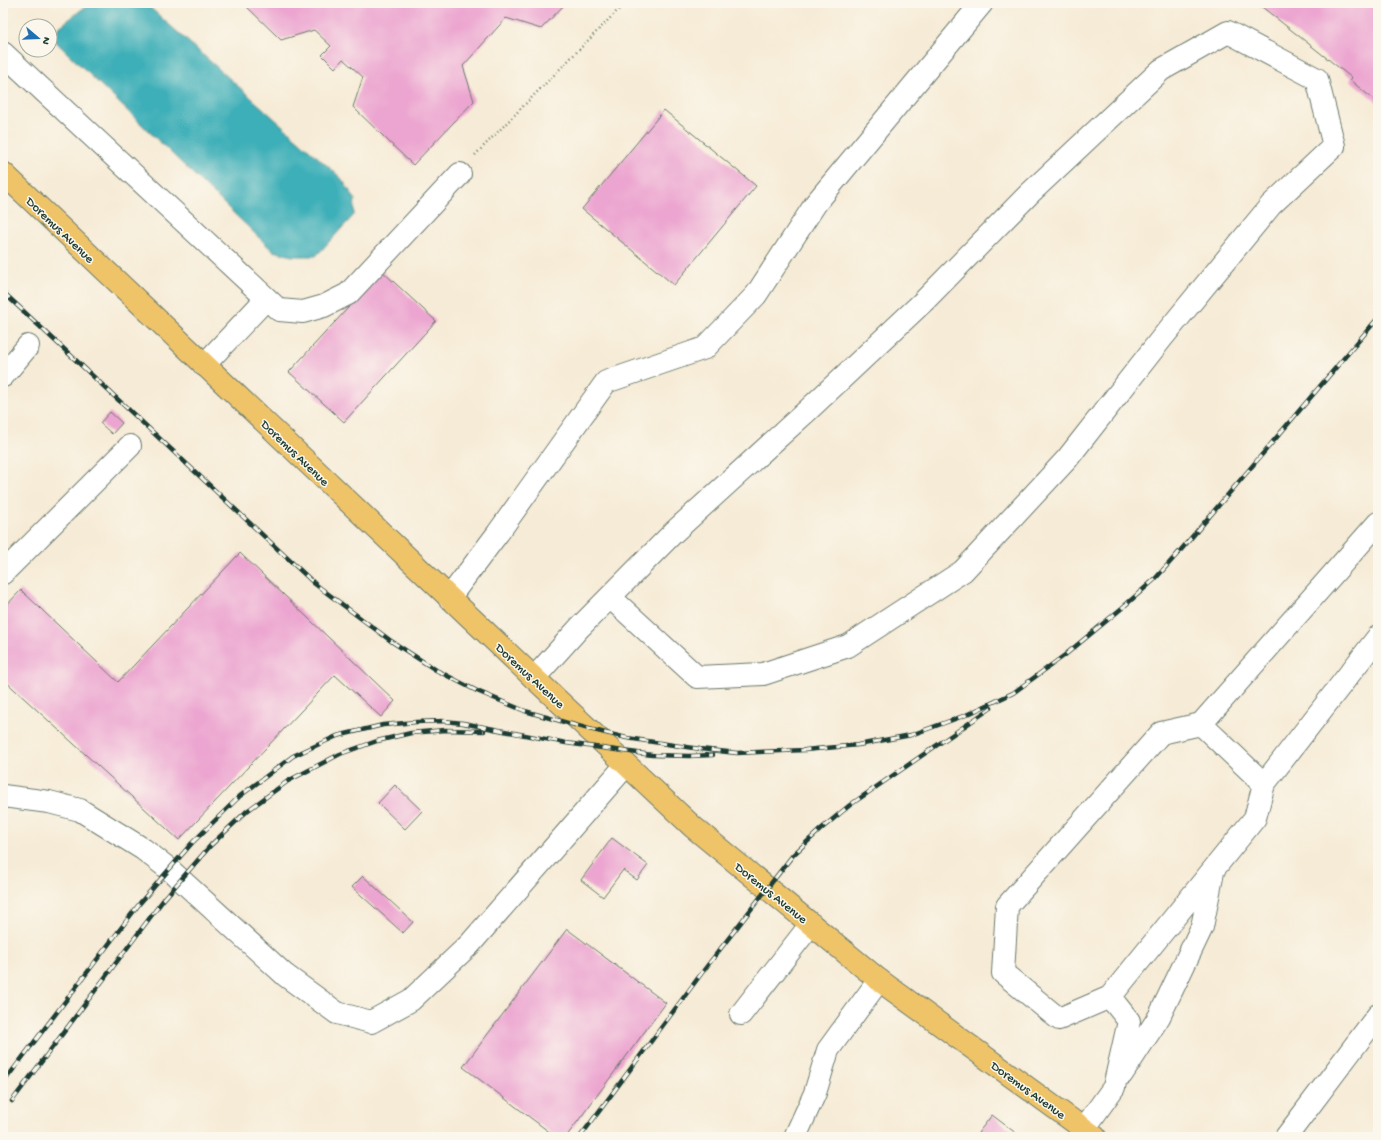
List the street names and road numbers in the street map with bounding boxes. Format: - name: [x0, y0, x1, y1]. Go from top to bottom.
- street label: Doremus Avenue: [21, 194, 97, 267]
- street label: Doremus Avenue: [256, 417, 332, 490]
- street label: Doremus Avenue: [491, 640, 567, 713]
- street label: Doremus Avenue: [730, 860, 810, 928]
- street label: Doremus Avenue: [986, 1058, 1068, 1123]

